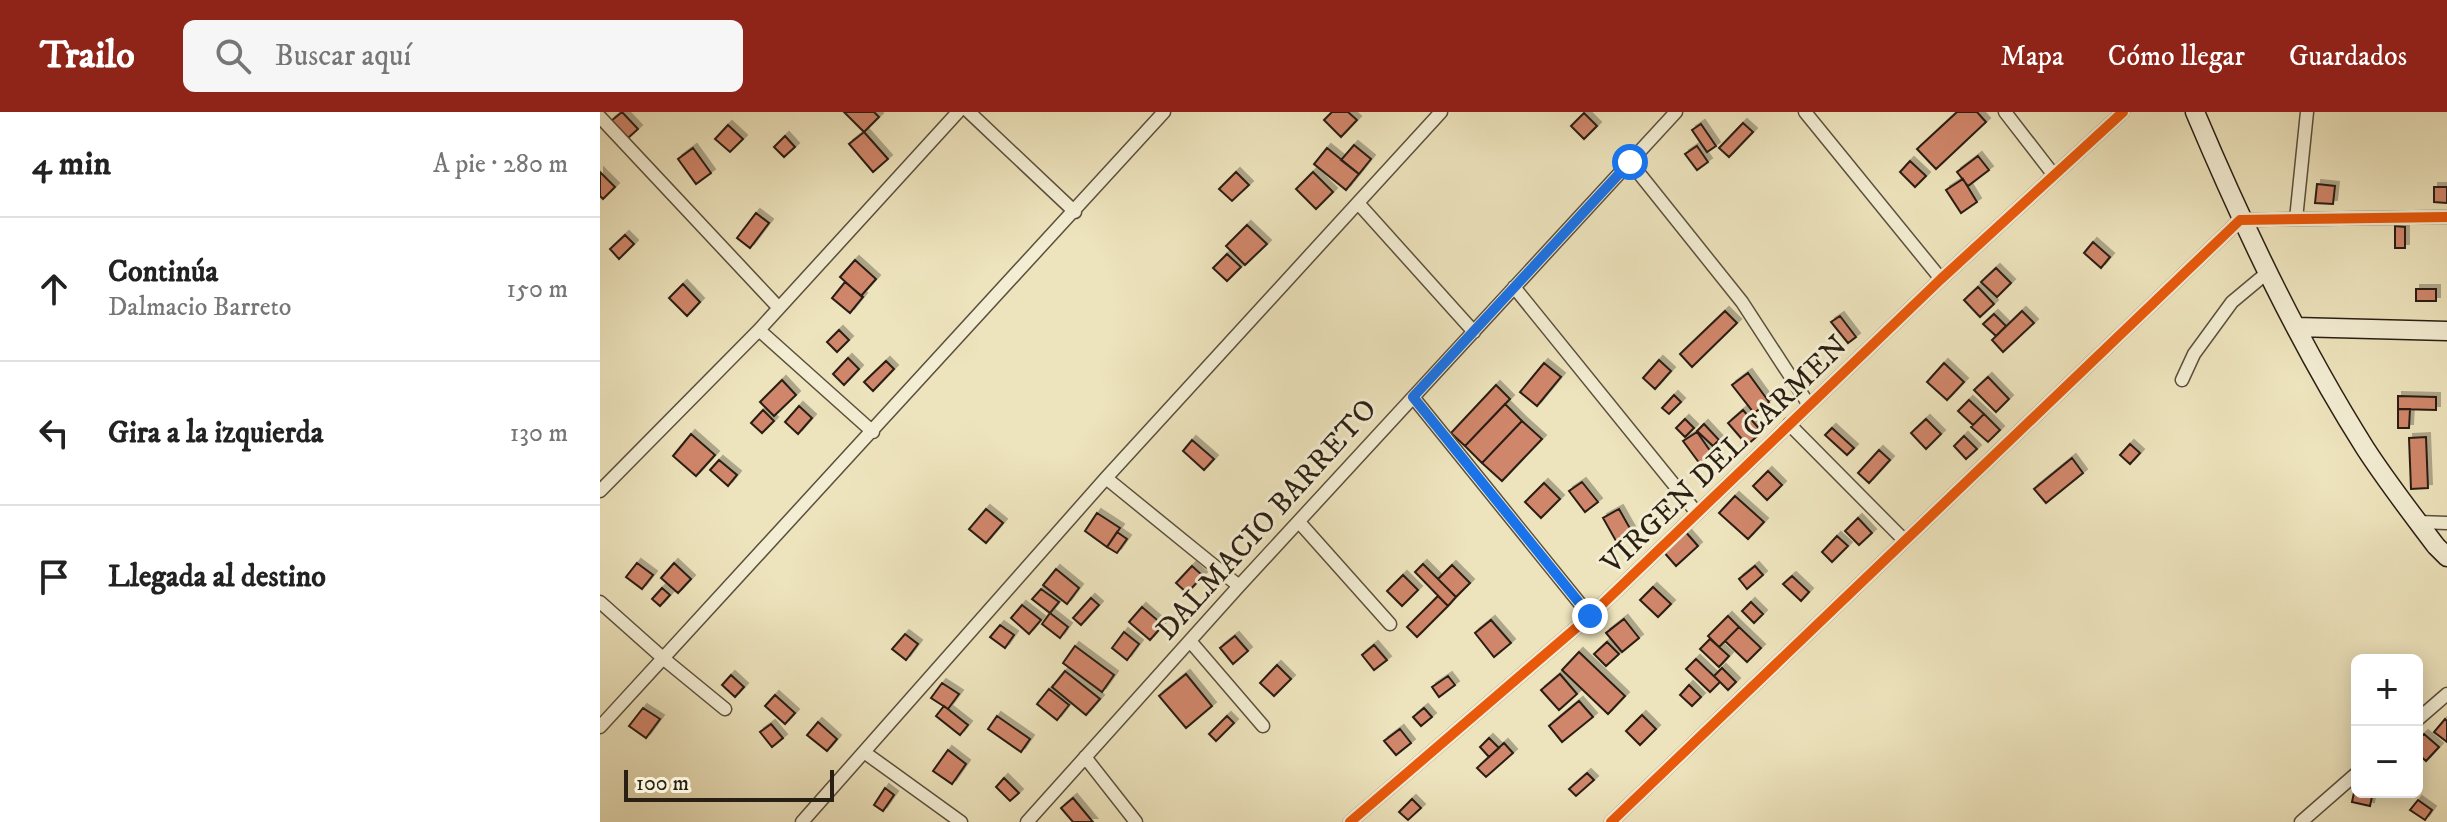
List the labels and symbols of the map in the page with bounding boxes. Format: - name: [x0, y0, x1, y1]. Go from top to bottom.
- route start: [1612, 144, 1648, 180]
- street label: VIRGEN DEL CARMEN: [1594, 328, 1856, 583]
- street label: DALMACIO BARRETO: [1149, 392, 1385, 648]
- route end: [1572, 598, 1608, 634]
- scale bar: [624, 766, 834, 802]

